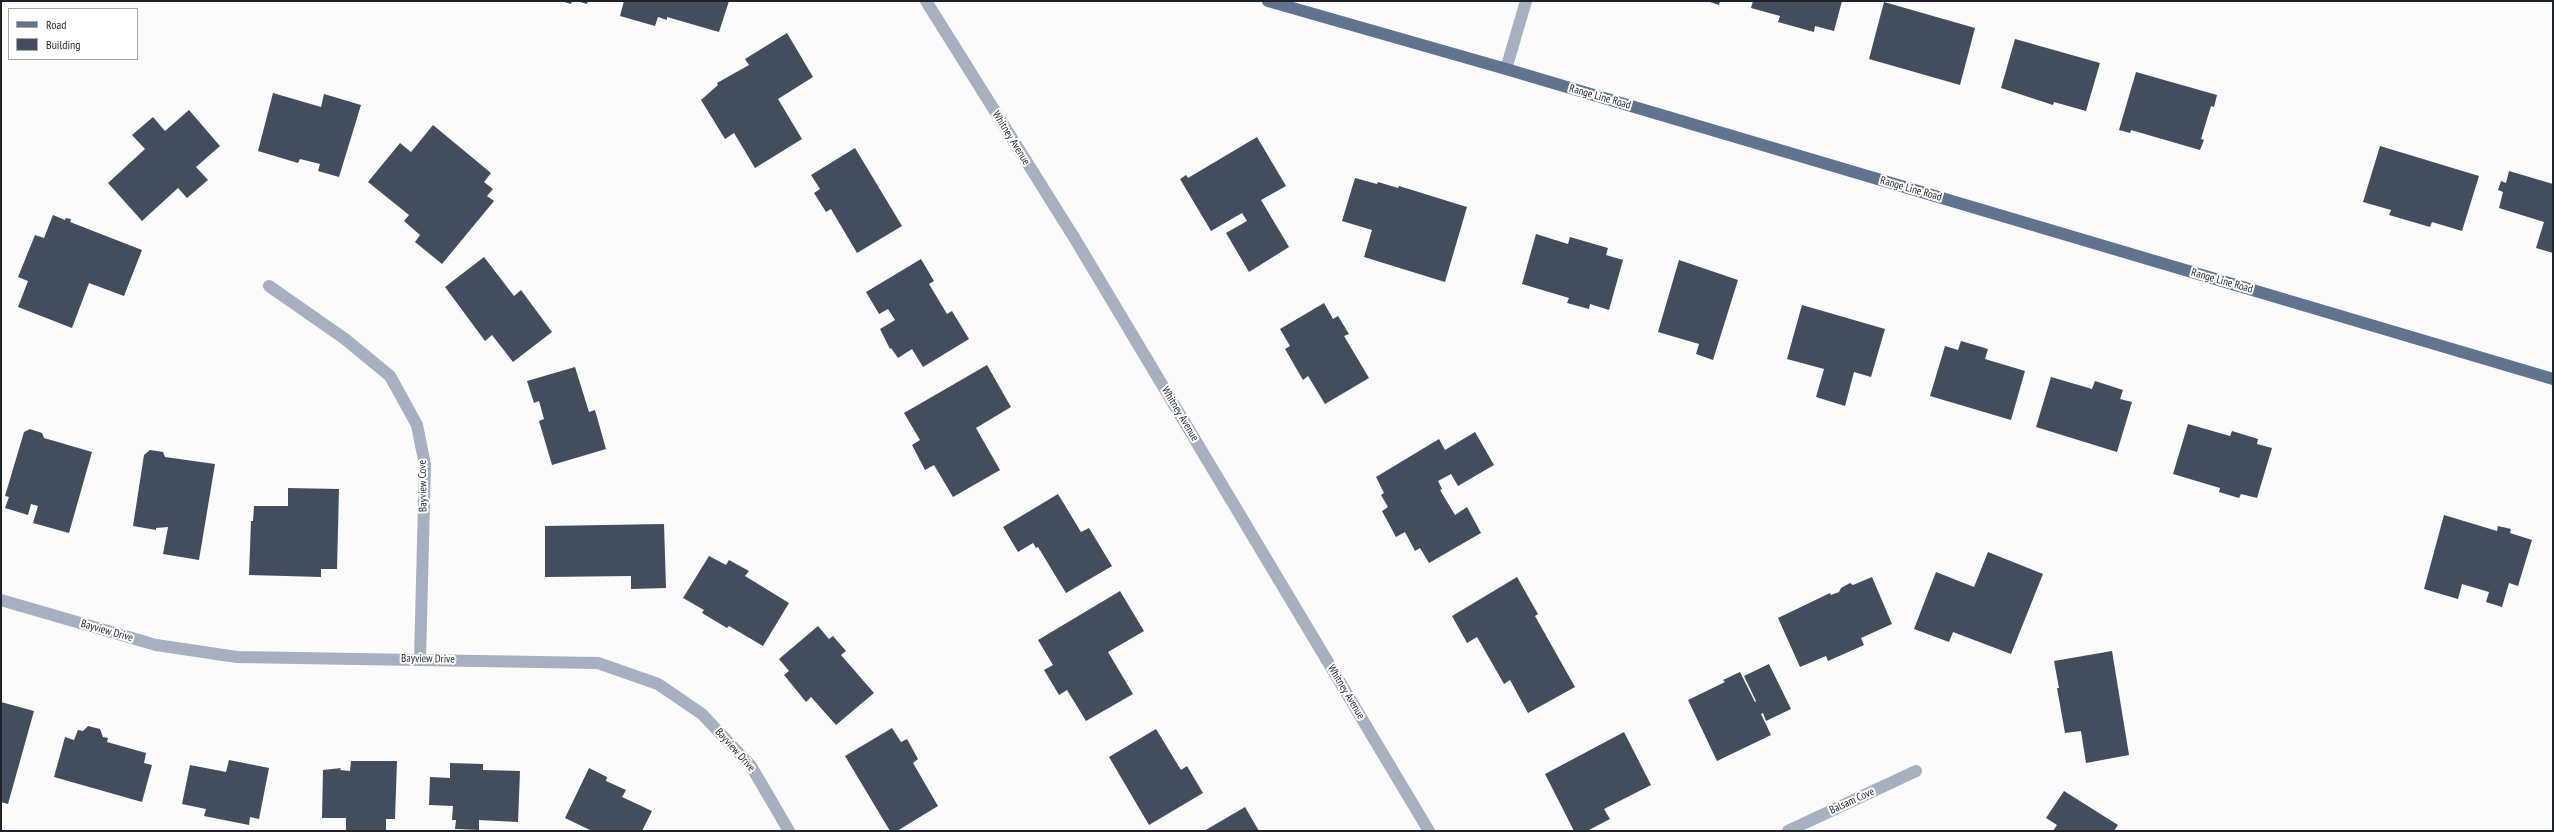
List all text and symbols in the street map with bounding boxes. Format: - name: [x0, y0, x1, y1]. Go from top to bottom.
- legend: [8, 8, 138, 60]
- text: Road: [46, 17, 66, 32]
- text: Building: [46, 37, 81, 52]
- street label: Range Line Road: [1568, 82, 1632, 112]
- street label: Whitney Avenue: [989, 109, 1033, 167]
- street label: Range Line Road: [1879, 174, 1943, 204]
- street label: Range Line Road: [2190, 266, 2254, 296]
- street label: Whitney Avenue: [1159, 384, 1201, 444]
- street label: Bayview Cove: [416, 460, 430, 512]
- street label: Bayview Drive: [79, 617, 135, 645]
- street label: Bayview Drive: [401, 652, 455, 666]
- street label: Whitney Avenue: [1325, 662, 1367, 722]
- street label: Bayview Drive: [712, 726, 758, 774]
- street label: Balsam Cove: [1827, 785, 1877, 817]

